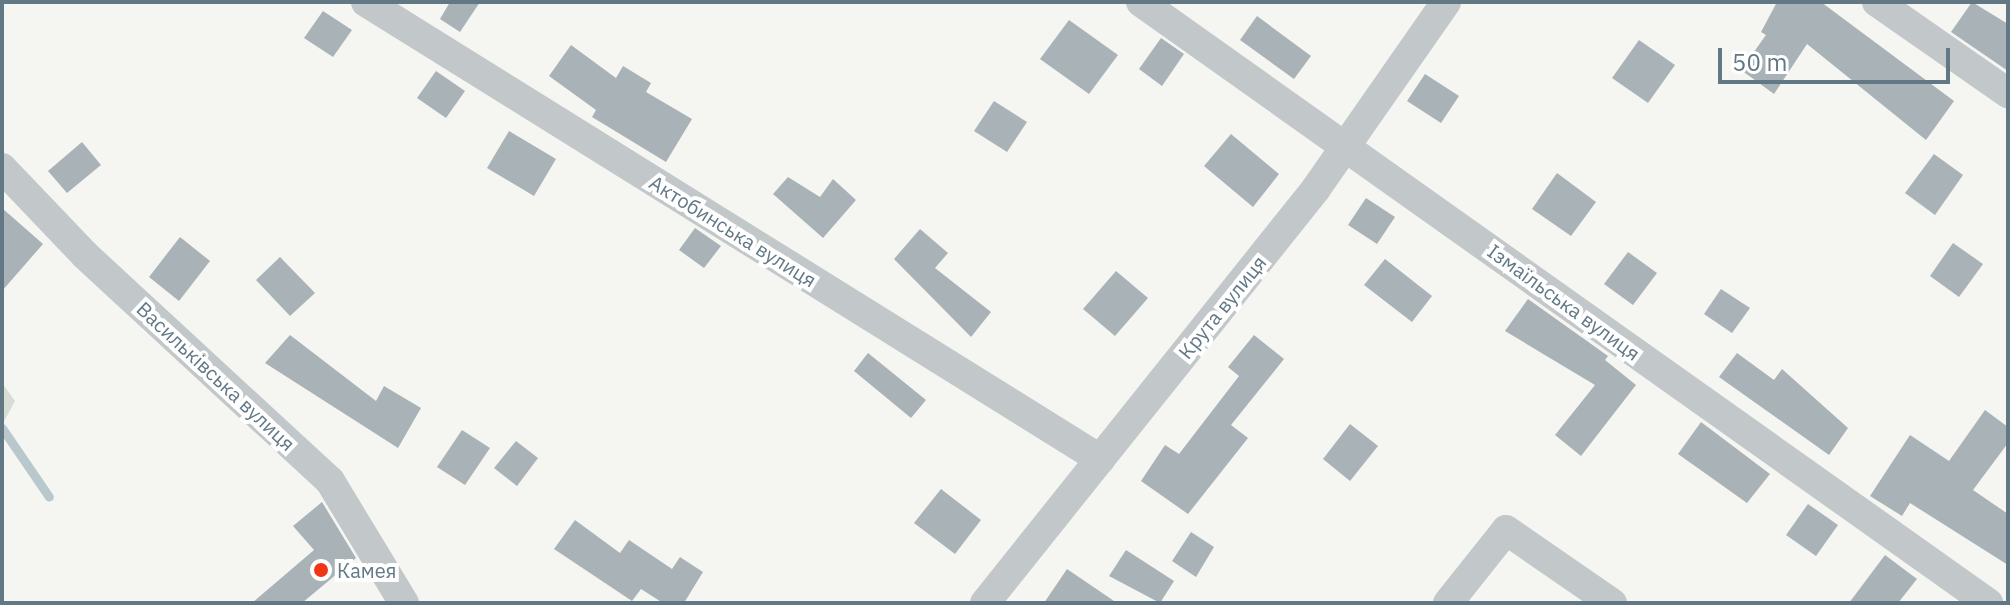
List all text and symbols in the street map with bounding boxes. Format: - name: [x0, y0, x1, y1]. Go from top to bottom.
- scale bar: [1722, 32, 1954, 82]
- text: 50 m: [1732, 46, 1787, 78]
- street label: Актобинська вулиця: [645, 170, 821, 292]
- street label: Ізмаїльська вулиця: [1483, 239, 1645, 365]
- street label: Крута вулиця: [1173, 251, 1271, 363]
- street label: Васильківська вулиця: [132, 296, 300, 456]
- place label: Камея: [337, 558, 396, 582]
- marker: Камея: [312, 561, 330, 579]

